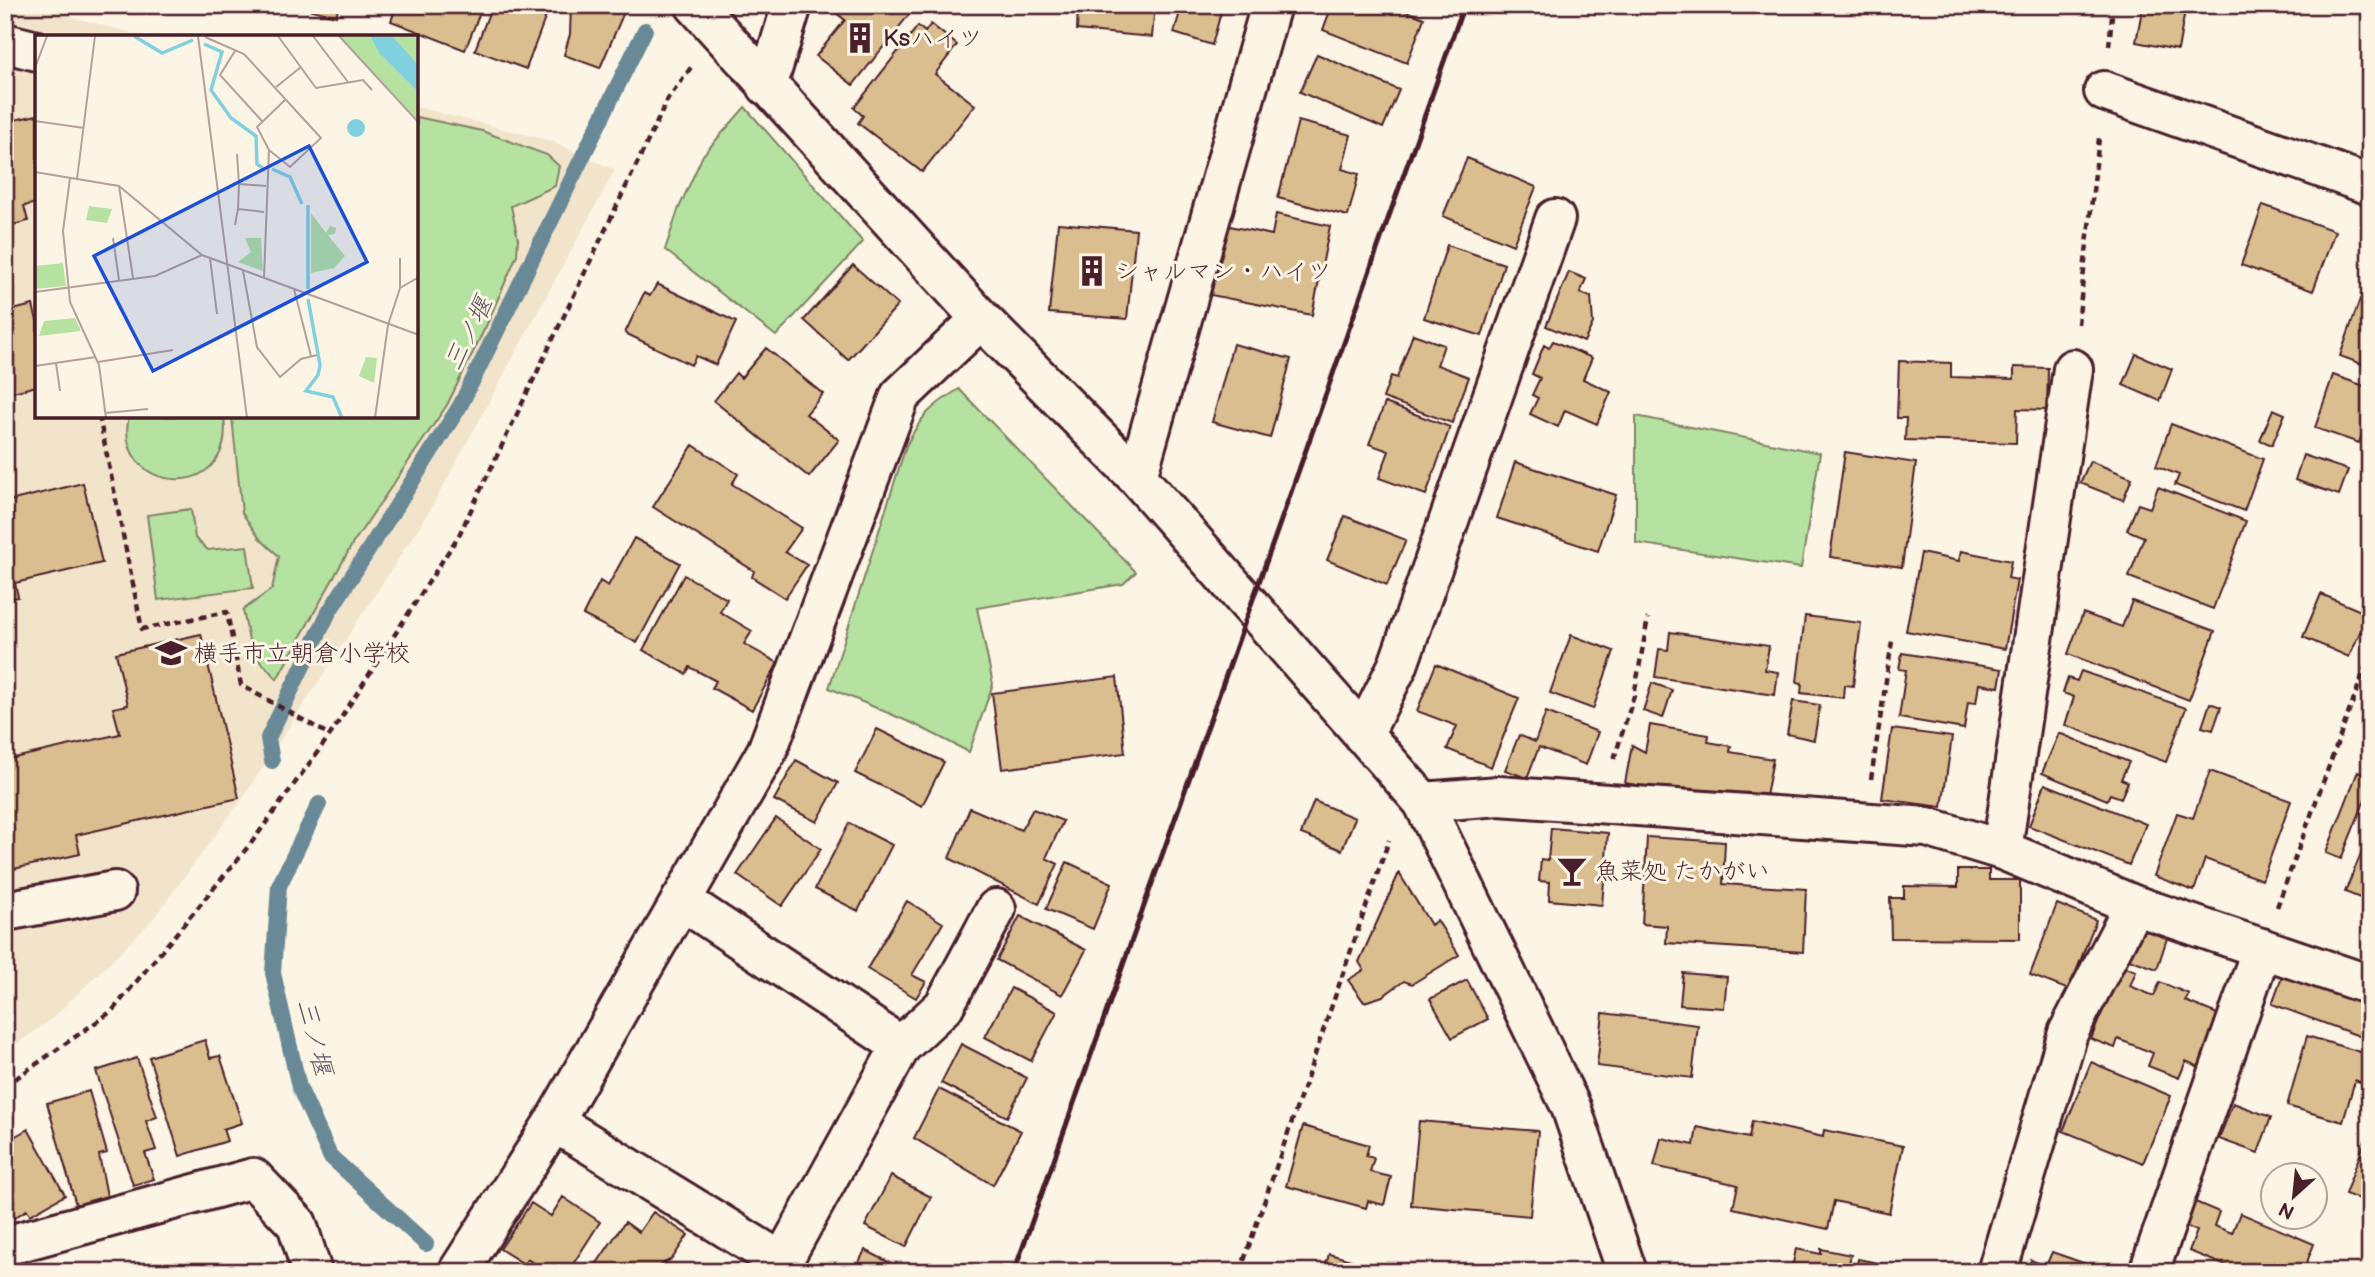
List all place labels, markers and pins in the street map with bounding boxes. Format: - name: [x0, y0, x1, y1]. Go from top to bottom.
- building icon: Ksハイツ: [843, 21, 877, 55]
- place label: Ksハイツ: [883, 24, 982, 53]
- building icon: シャルマン・ハイツ: [1075, 254, 1109, 288]
- place label: シャルマン・ハイツ: [1115, 257, 1331, 286]
- school or university icon: 横手市立朝倉小学校: [154, 636, 188, 670]
- place label: 横手市立朝倉小学校: [194, 639, 410, 668]
- bar icon: 魚菜処 たかがい: [1555, 854, 1589, 888]
- place label: 魚菜処 たかがい: [1595, 857, 1769, 886]

